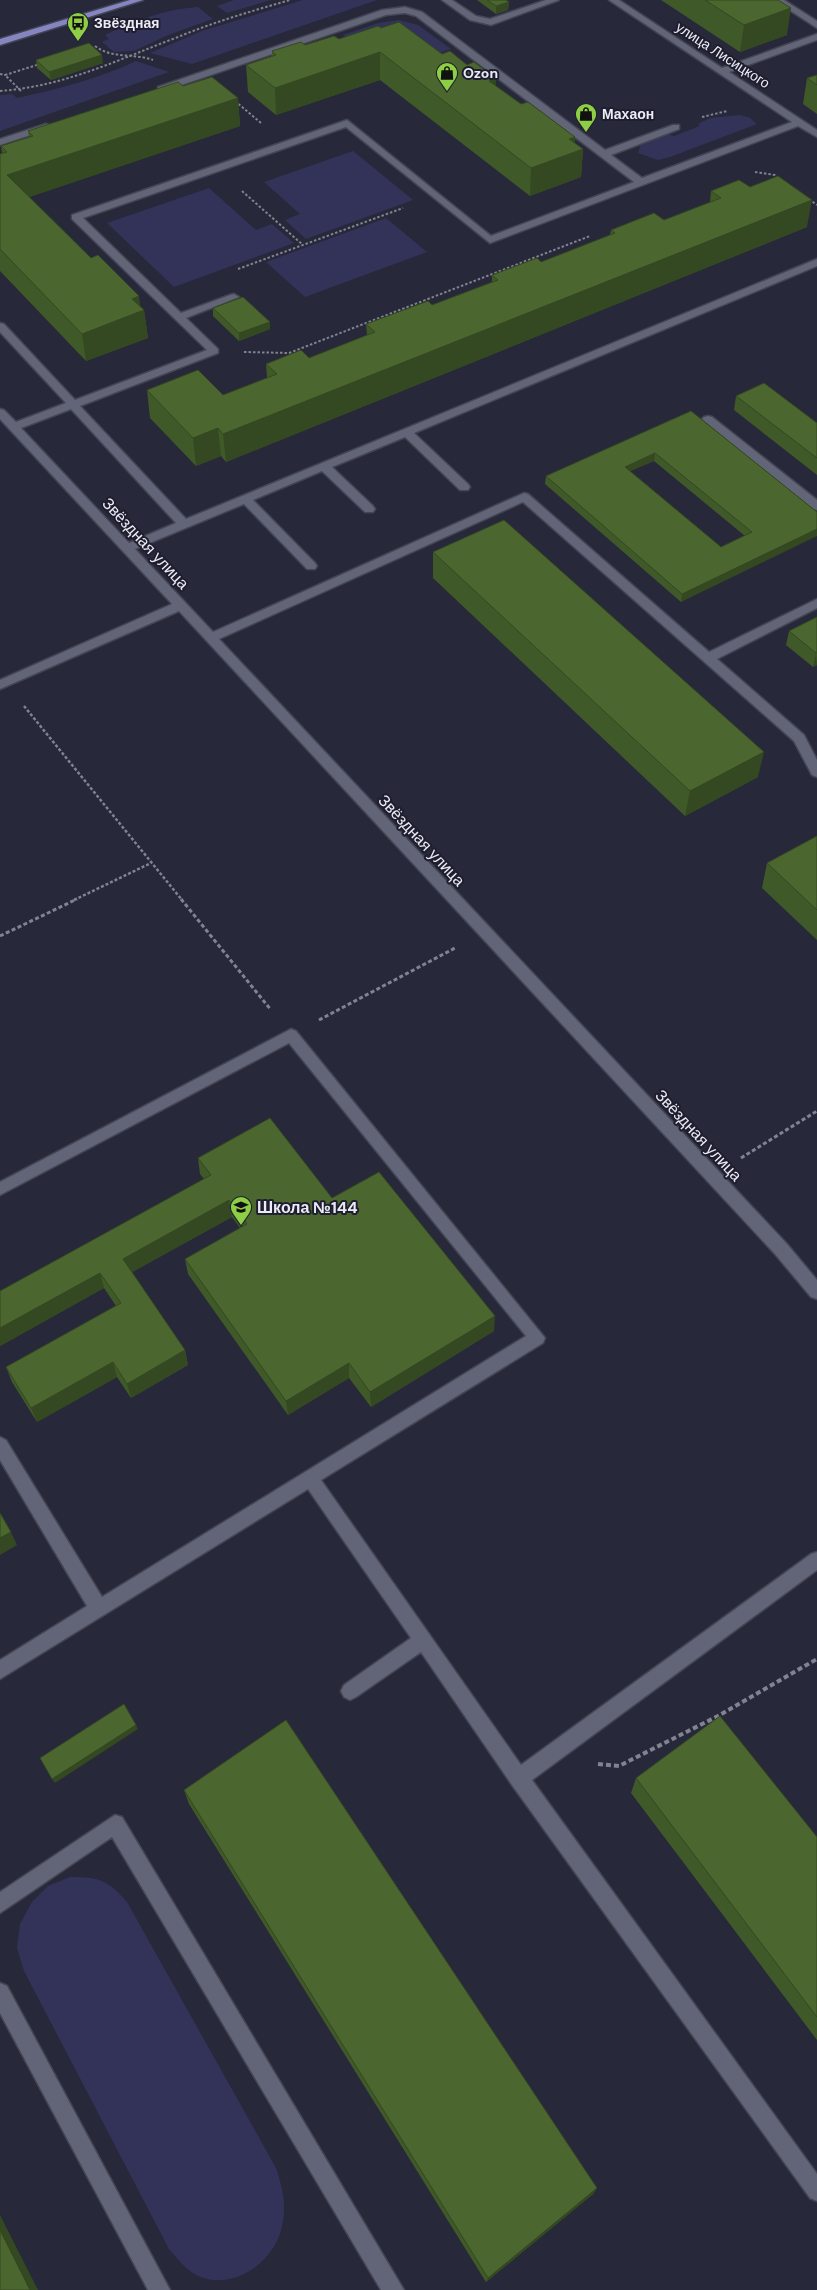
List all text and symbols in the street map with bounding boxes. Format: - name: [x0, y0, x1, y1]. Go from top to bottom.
- bus stop icon: Звёздная: [66, 11, 90, 42]
- place label: Звёздная: [94, 14, 159, 32]
- street label: улица Лисицкого: [673, 18, 774, 92]
- shop icon: Ozon: [435, 61, 459, 92]
- place label: Ozon: [463, 64, 498, 82]
- shop icon: Махаон: [574, 102, 598, 133]
- place label: Махаон: [602, 105, 654, 123]
- street label: Звёздная улица: [98, 493, 194, 594]
- street label: Звёздная улица: [374, 790, 470, 891]
- street label: Звёздная улица: [651, 1085, 747, 1186]
- school or university icon: Школа №144: [229, 1195, 253, 1226]
- place label: Школа №144: [257, 1197, 358, 1218]

